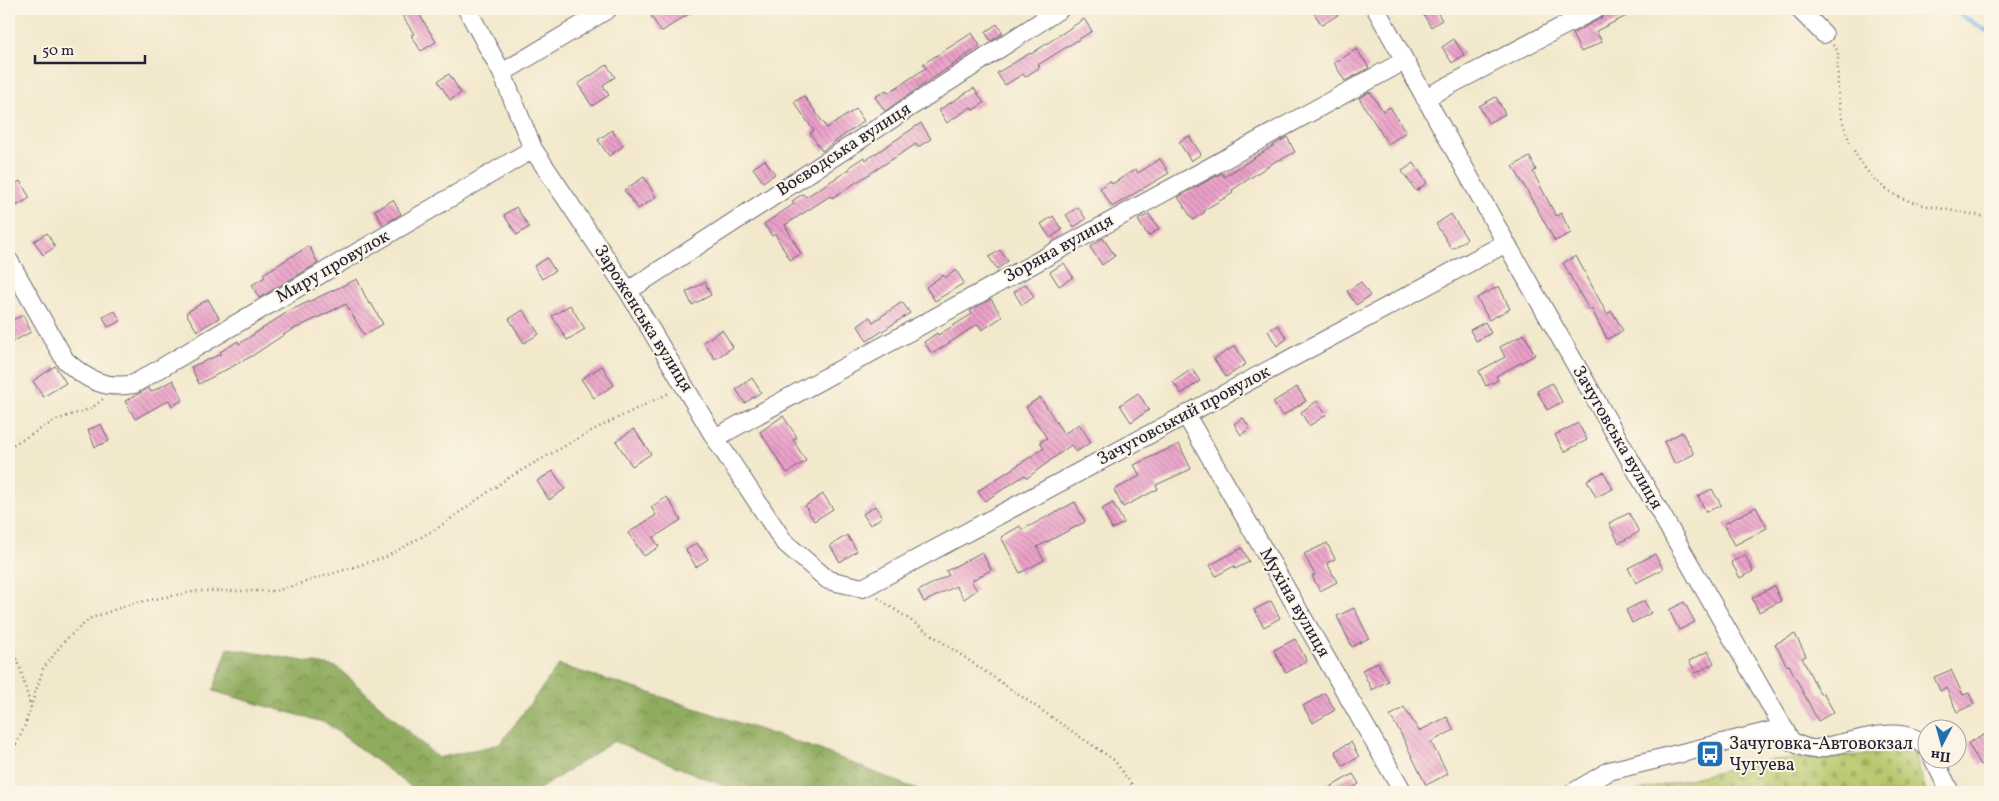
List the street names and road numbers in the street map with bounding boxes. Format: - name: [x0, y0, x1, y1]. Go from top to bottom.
- street label: Воєводська вулиця: [772, 97, 916, 203]
- street label: Зоряна вулиця: [1000, 209, 1118, 289]
- street label: Миру провулок: [271, 224, 395, 310]
- street label: Зароженська вулиця: [587, 240, 699, 398]
- street label: Зачуговський провулок: [1093, 359, 1275, 472]
- street label: Зачуговська вулиця: [1566, 362, 1668, 514]
- street label: Мухіна вулиця: [1252, 544, 1336, 662]

